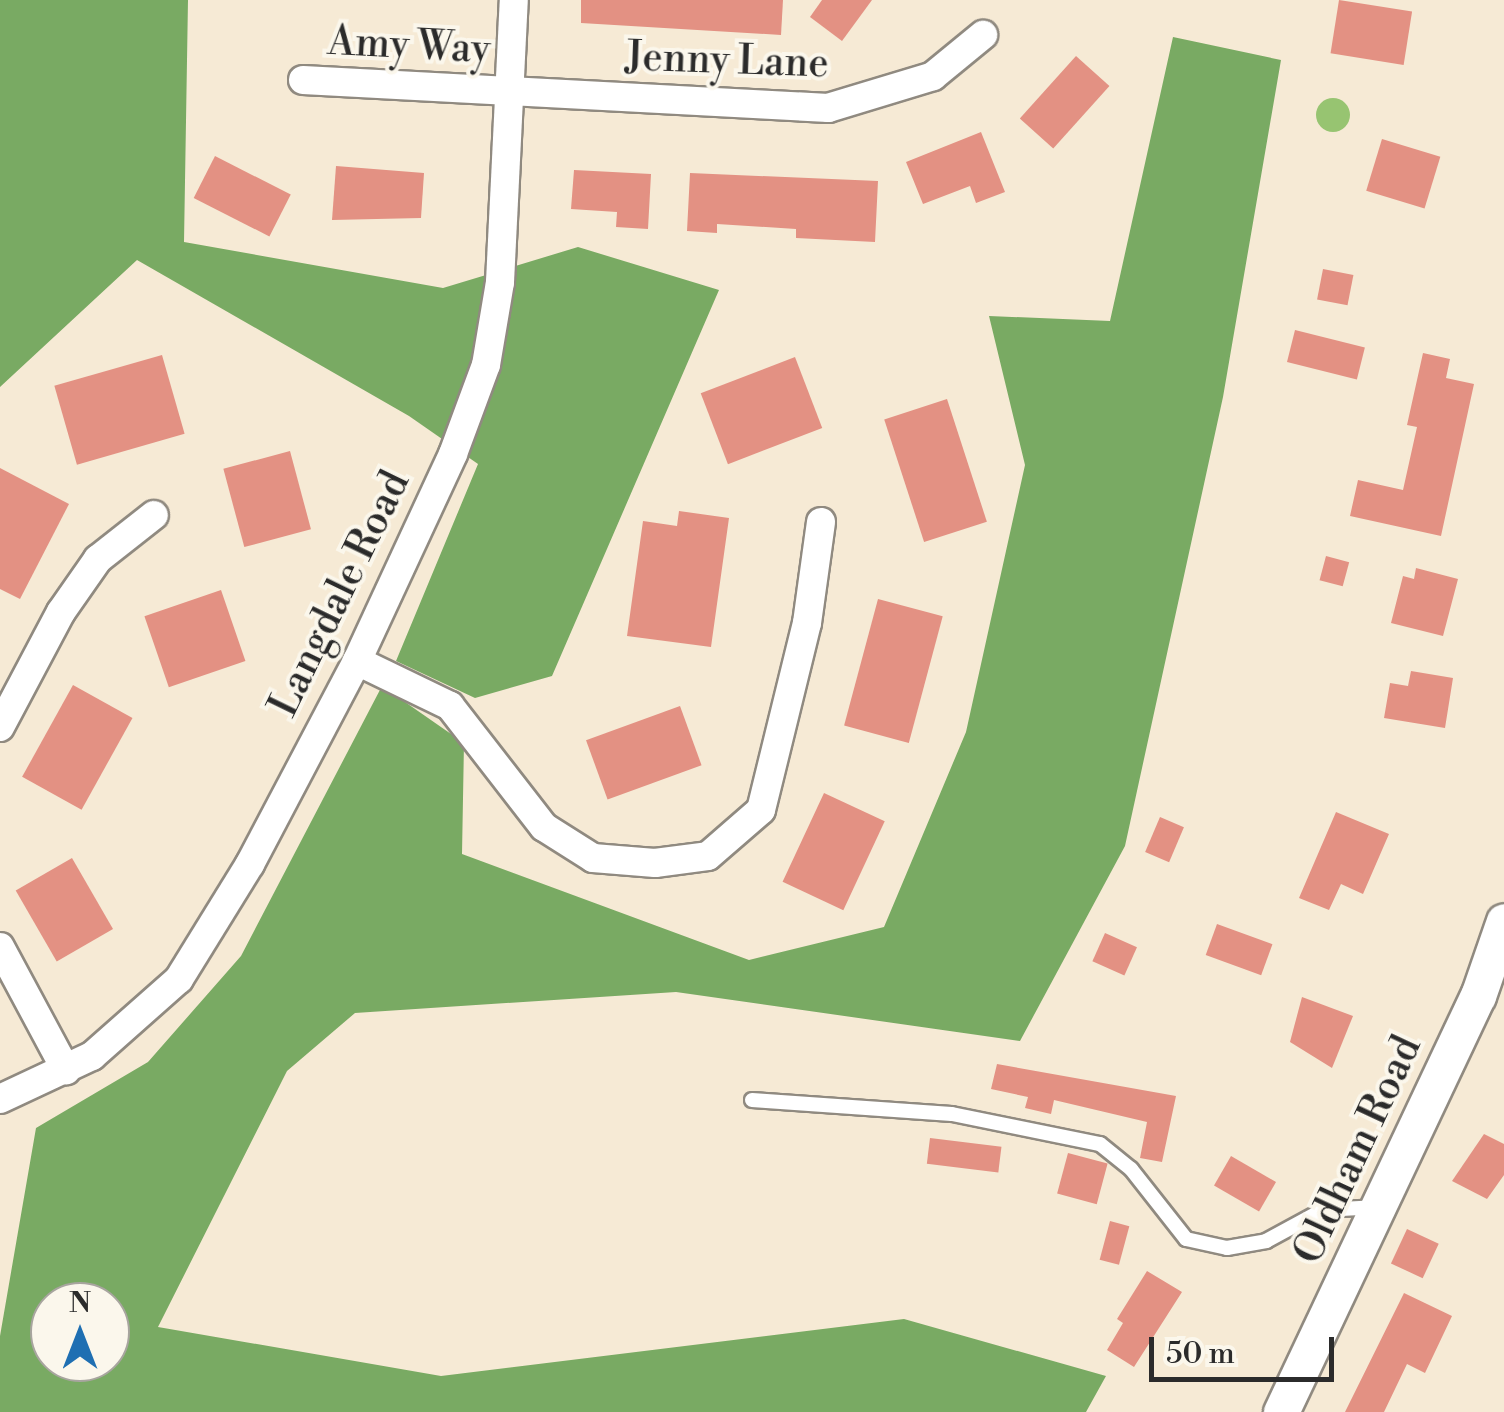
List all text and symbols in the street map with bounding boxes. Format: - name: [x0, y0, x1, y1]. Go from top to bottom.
- street label: Amy Way: [326, 18, 492, 74]
- street label: Jenny Lane: [625, 33, 829, 89]
- street label: Langdale Road: [260, 463, 420, 725]
- street label: Oldham Road: [1284, 1028, 1432, 1272]
- north arrow: [30, 1282, 130, 1382]
- text: N: [69, 1286, 91, 1321]
- scale bar: [1154, 1317, 1339, 1379]
- text: 50 m: [1166, 1335, 1235, 1373]

